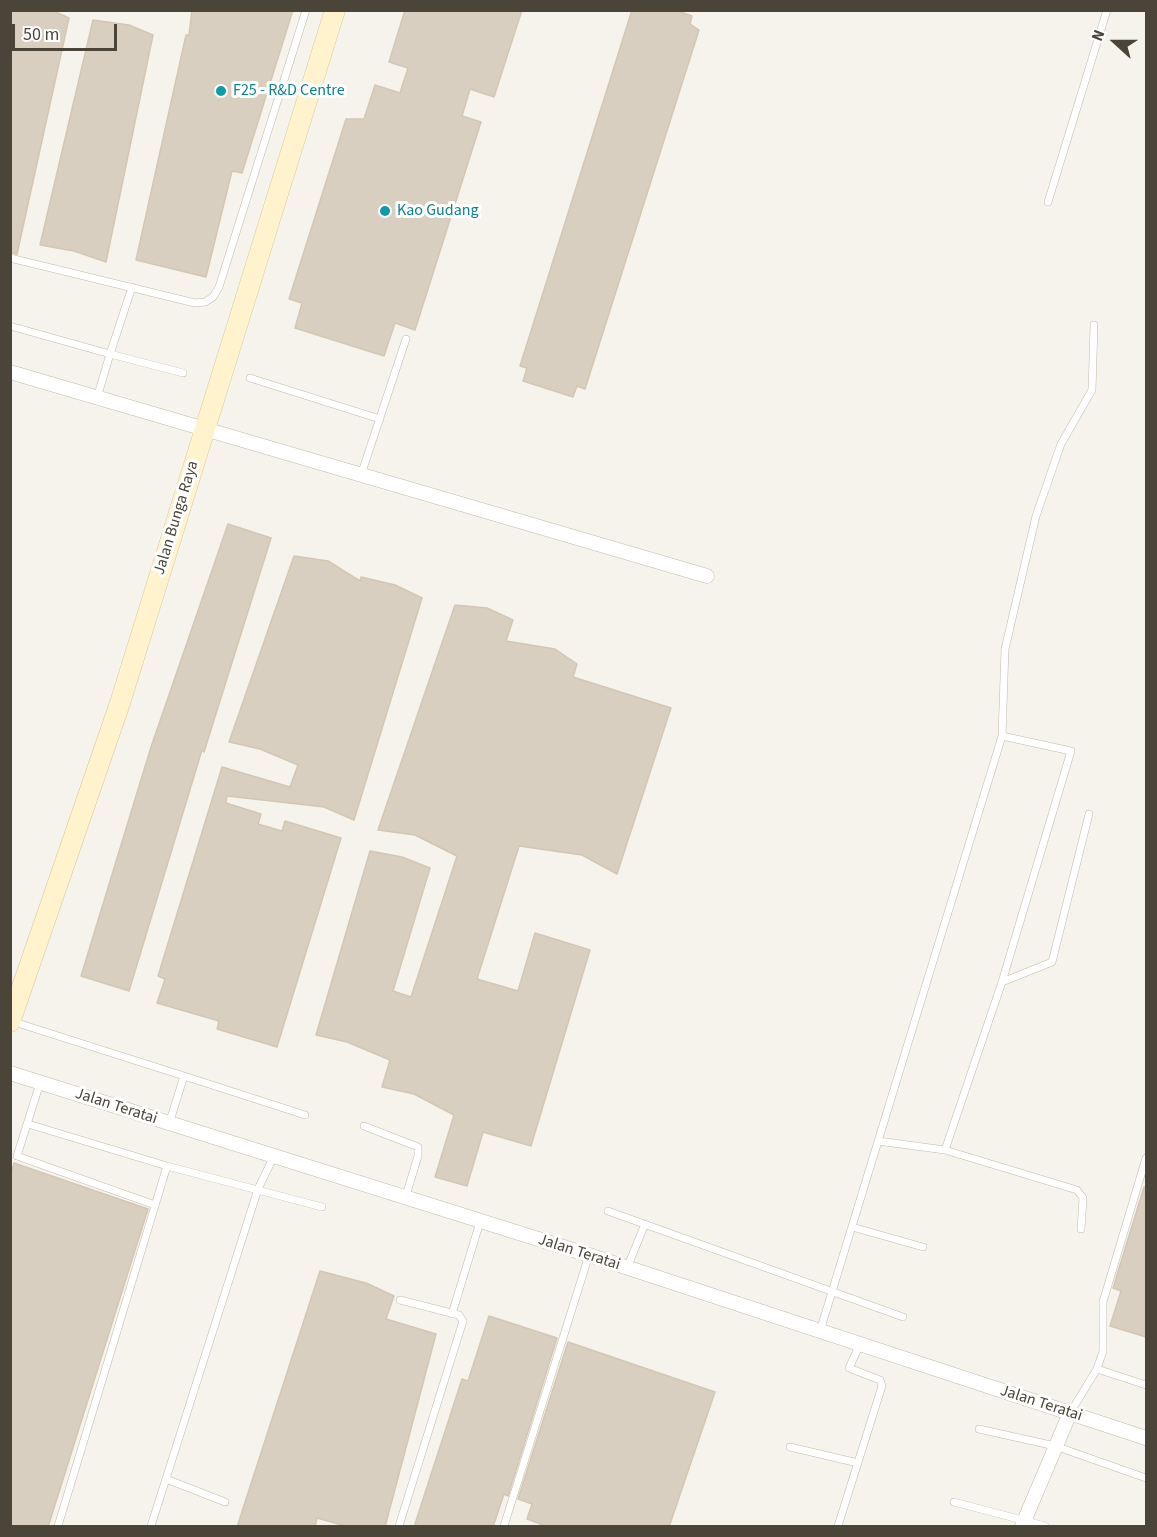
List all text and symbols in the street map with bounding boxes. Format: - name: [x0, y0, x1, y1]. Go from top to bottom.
- scale bar: [15, 12, 120, 50]
- north arrow: [1085, 12, 1145, 72]
- text: 50 m: [23, 22, 59, 47]
- text: N: [1086, 27, 1110, 44]
- place label: F25 - R&D Centre: [233, 81, 345, 101]
- marker: F25 - R&D Centre: [214, 84, 228, 98]
- place label: Kao Gudang: [397, 201, 479, 221]
- marker: Kao Gudang: [378, 204, 392, 218]
- street label: Jalan Bunga Raya: [151, 459, 203, 577]
- street label: Jalan Teratai: [72, 1085, 160, 1129]
- street label: Jalan Teratai: [535, 1231, 623, 1275]
- street label: Jalan Teratai: [997, 1382, 1085, 1426]

